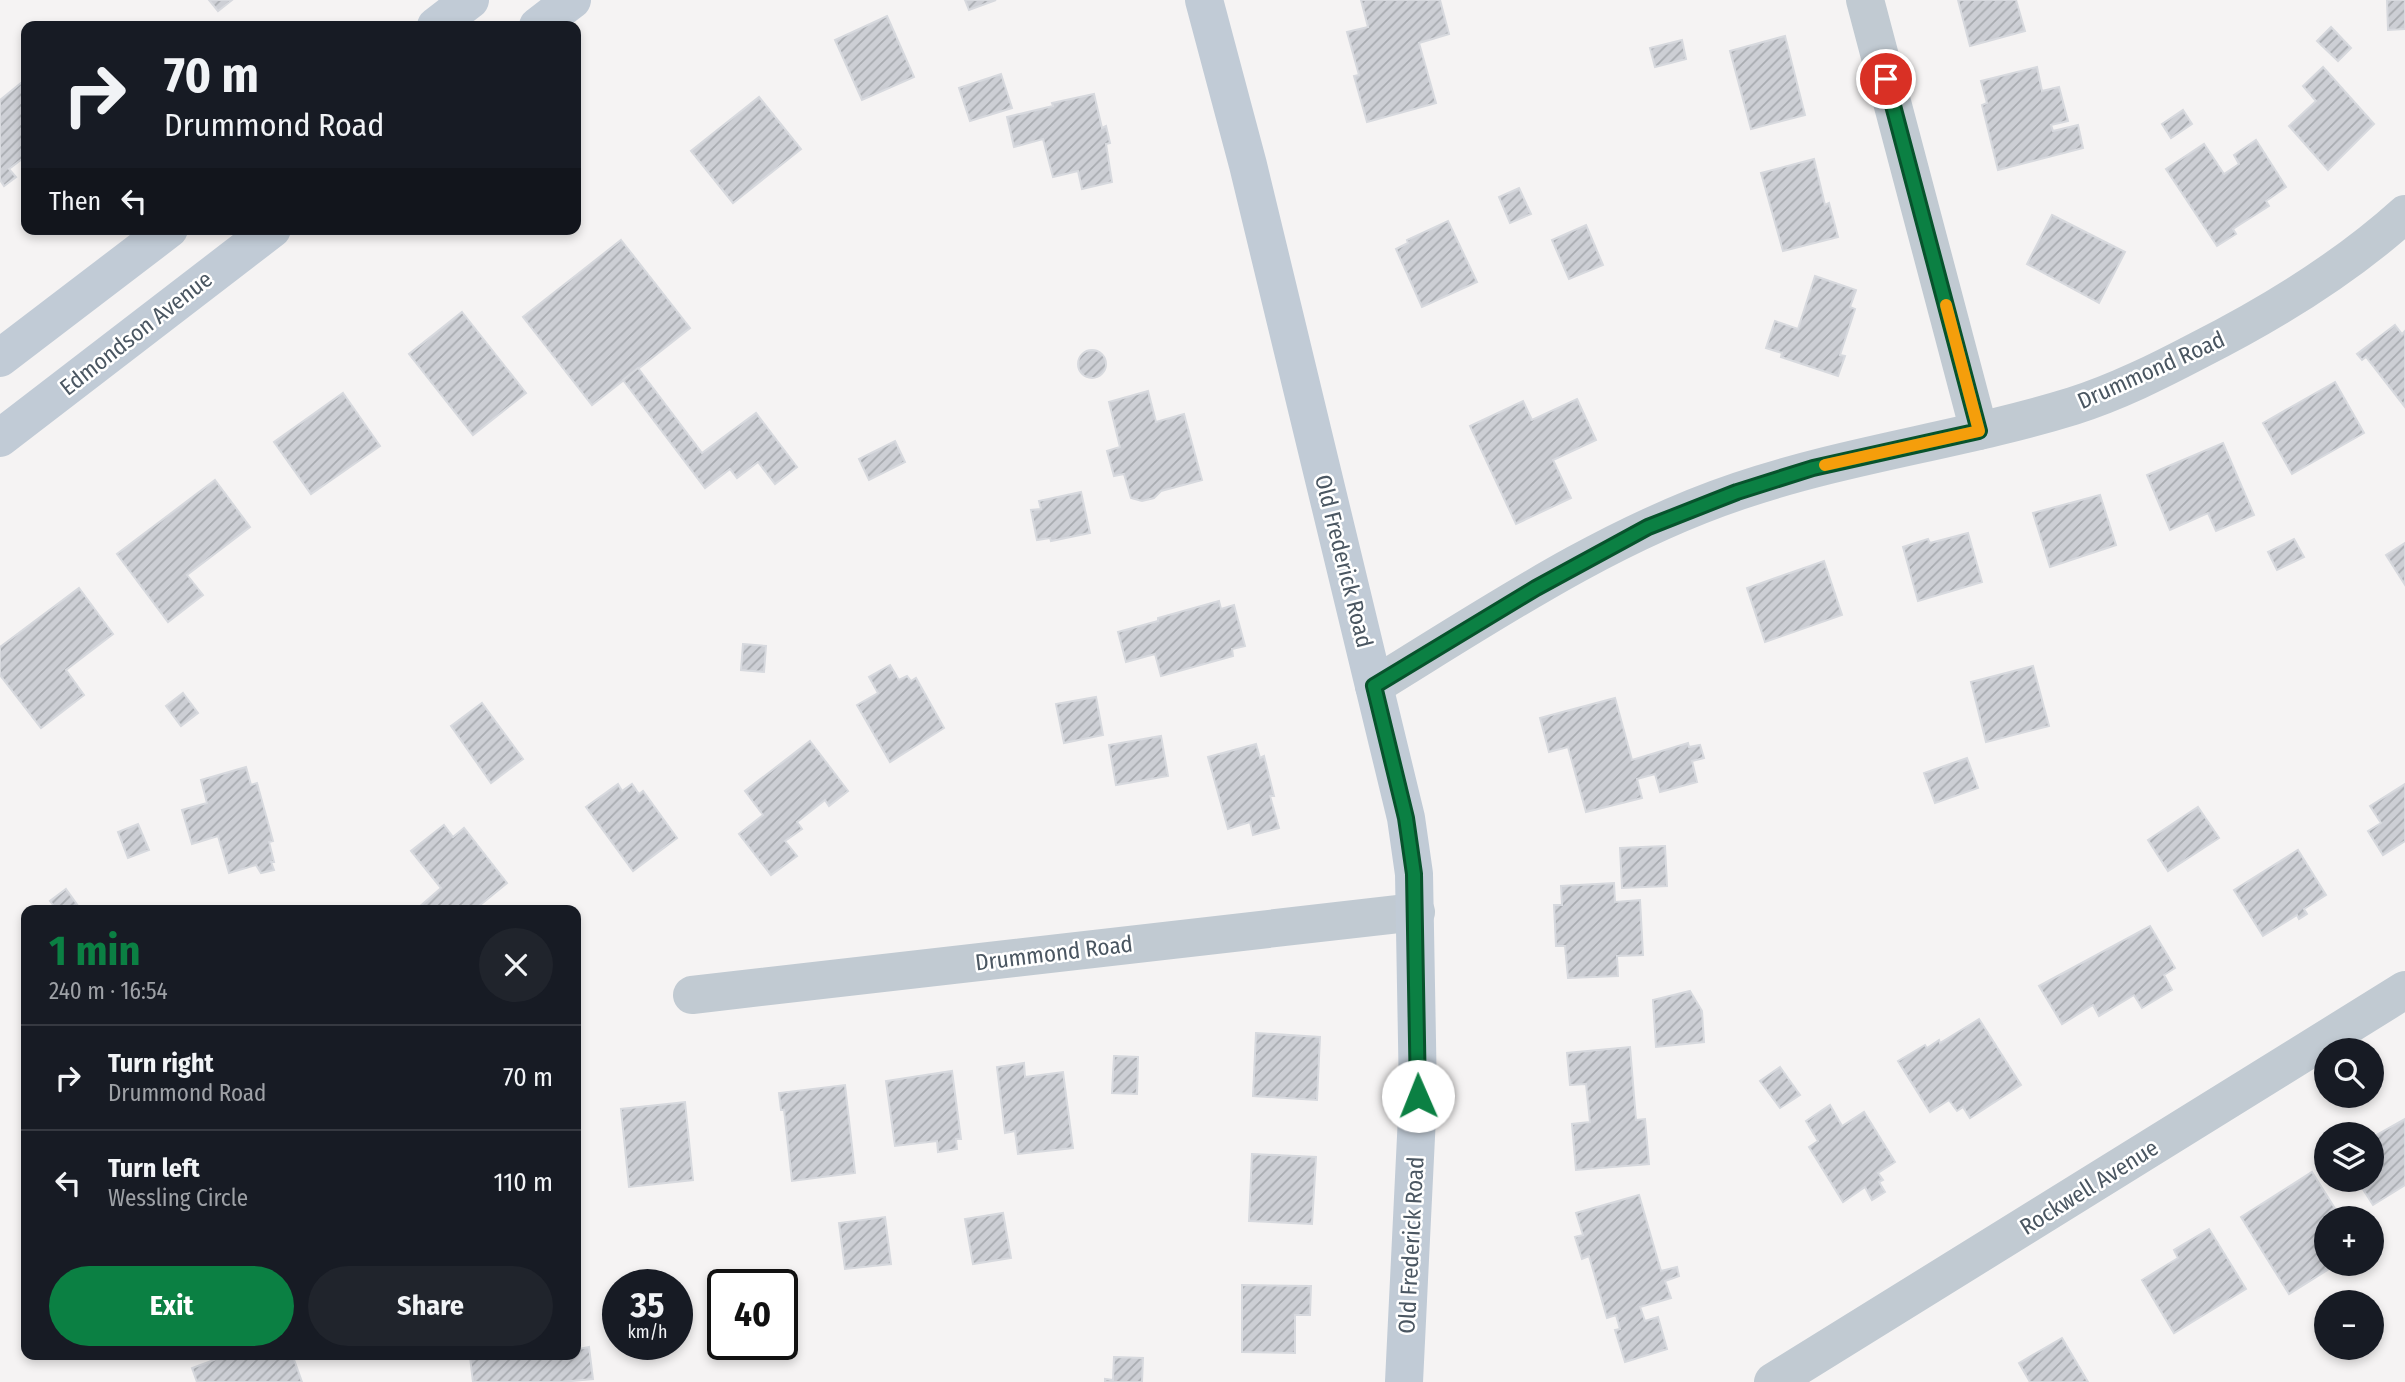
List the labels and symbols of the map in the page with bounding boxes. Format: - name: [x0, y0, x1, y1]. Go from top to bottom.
- pin: [1856, 49, 1916, 109]
- street label: Edmondson Avenue: [54, 265, 218, 401]
- street label: Drummond Road: [2073, 325, 2229, 415]
- street label: Old Frederick Road: [1309, 472, 1379, 650]
- street label: Drummond Road: [974, 929, 1134, 977]
- position arrow: [1381, 1059, 1455, 1133]
- street label: Rockwell Avenue: [2015, 1133, 2163, 1241]
- street label: Old Frederick Road: [1392, 1156, 1430, 1334]
- speed limit sign: 40: [707, 1269, 798, 1360]

